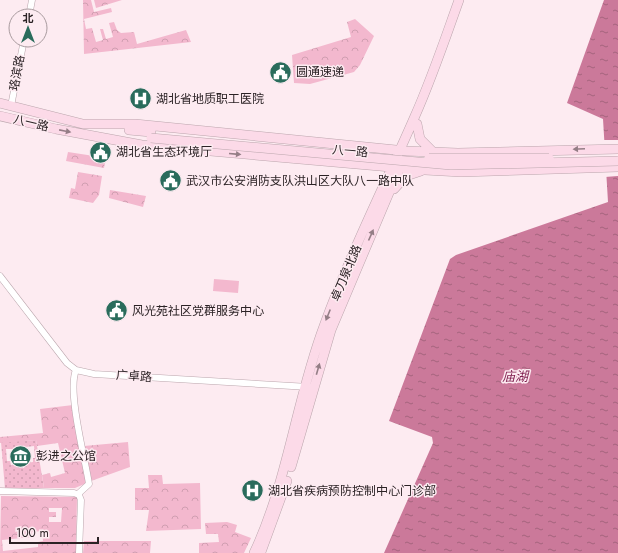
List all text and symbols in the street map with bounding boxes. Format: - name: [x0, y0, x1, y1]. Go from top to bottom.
- north arrow: [8, 8, 48, 48]
- text: 北: [23, 10, 34, 26]
- street label: 珞滨路: [5, 54, 29, 92]
- public building icon: 圆通速递: [267, 59, 293, 85]
- place label: 圆通速递: [296, 63, 344, 81]
- hospital icon: 湖北省地质职工医院: [128, 86, 154, 112]
- place label: 湖北省地质职工医院: [156, 90, 264, 108]
- street label: 八一路: [11, 110, 51, 136]
- one-way arrow: [59, 128, 71, 134]
- public building icon: 湖北省生态环境厅: [88, 139, 114, 165]
- street label: 八一路: [331, 140, 369, 162]
- place label: 湖北省生态环境厅: [116, 143, 212, 161]
- one-way arrow: [572, 146, 585, 152]
- one-way arrow: [229, 150, 242, 157]
- public building icon: 武汉市公安消防支队洪山区大队八一路中队: [157, 168, 183, 194]
- place label: 武汉市公安消防支队洪山区大队八一路中队: [186, 172, 414, 190]
- one-way arrow: [368, 230, 374, 241]
- street label: 卓刀泉北路: [326, 242, 366, 304]
- public building icon: 风光苑社区党群服务中心: [103, 298, 129, 324]
- place label: 风光苑社区党群服务中心: [132, 302, 264, 320]
- one-way arrow: [325, 309, 331, 321]
- one-way arrow: [315, 363, 321, 375]
- street label: 广卓路: [115, 366, 153, 386]
- water label: 庙湖: [502, 367, 530, 386]
- museum icon: 彭进之公馆: [8, 443, 34, 469]
- place label: 彭进之公馆: [36, 447, 96, 465]
- hospital icon: 湖北省疾病预防控制中心门诊部: [240, 478, 266, 504]
- place label: 湖北省疾病预防控制中心门诊部: [268, 482, 436, 500]
- scale bar: [10, 519, 98, 545]
- text: 100 m: [16, 524, 49, 542]

